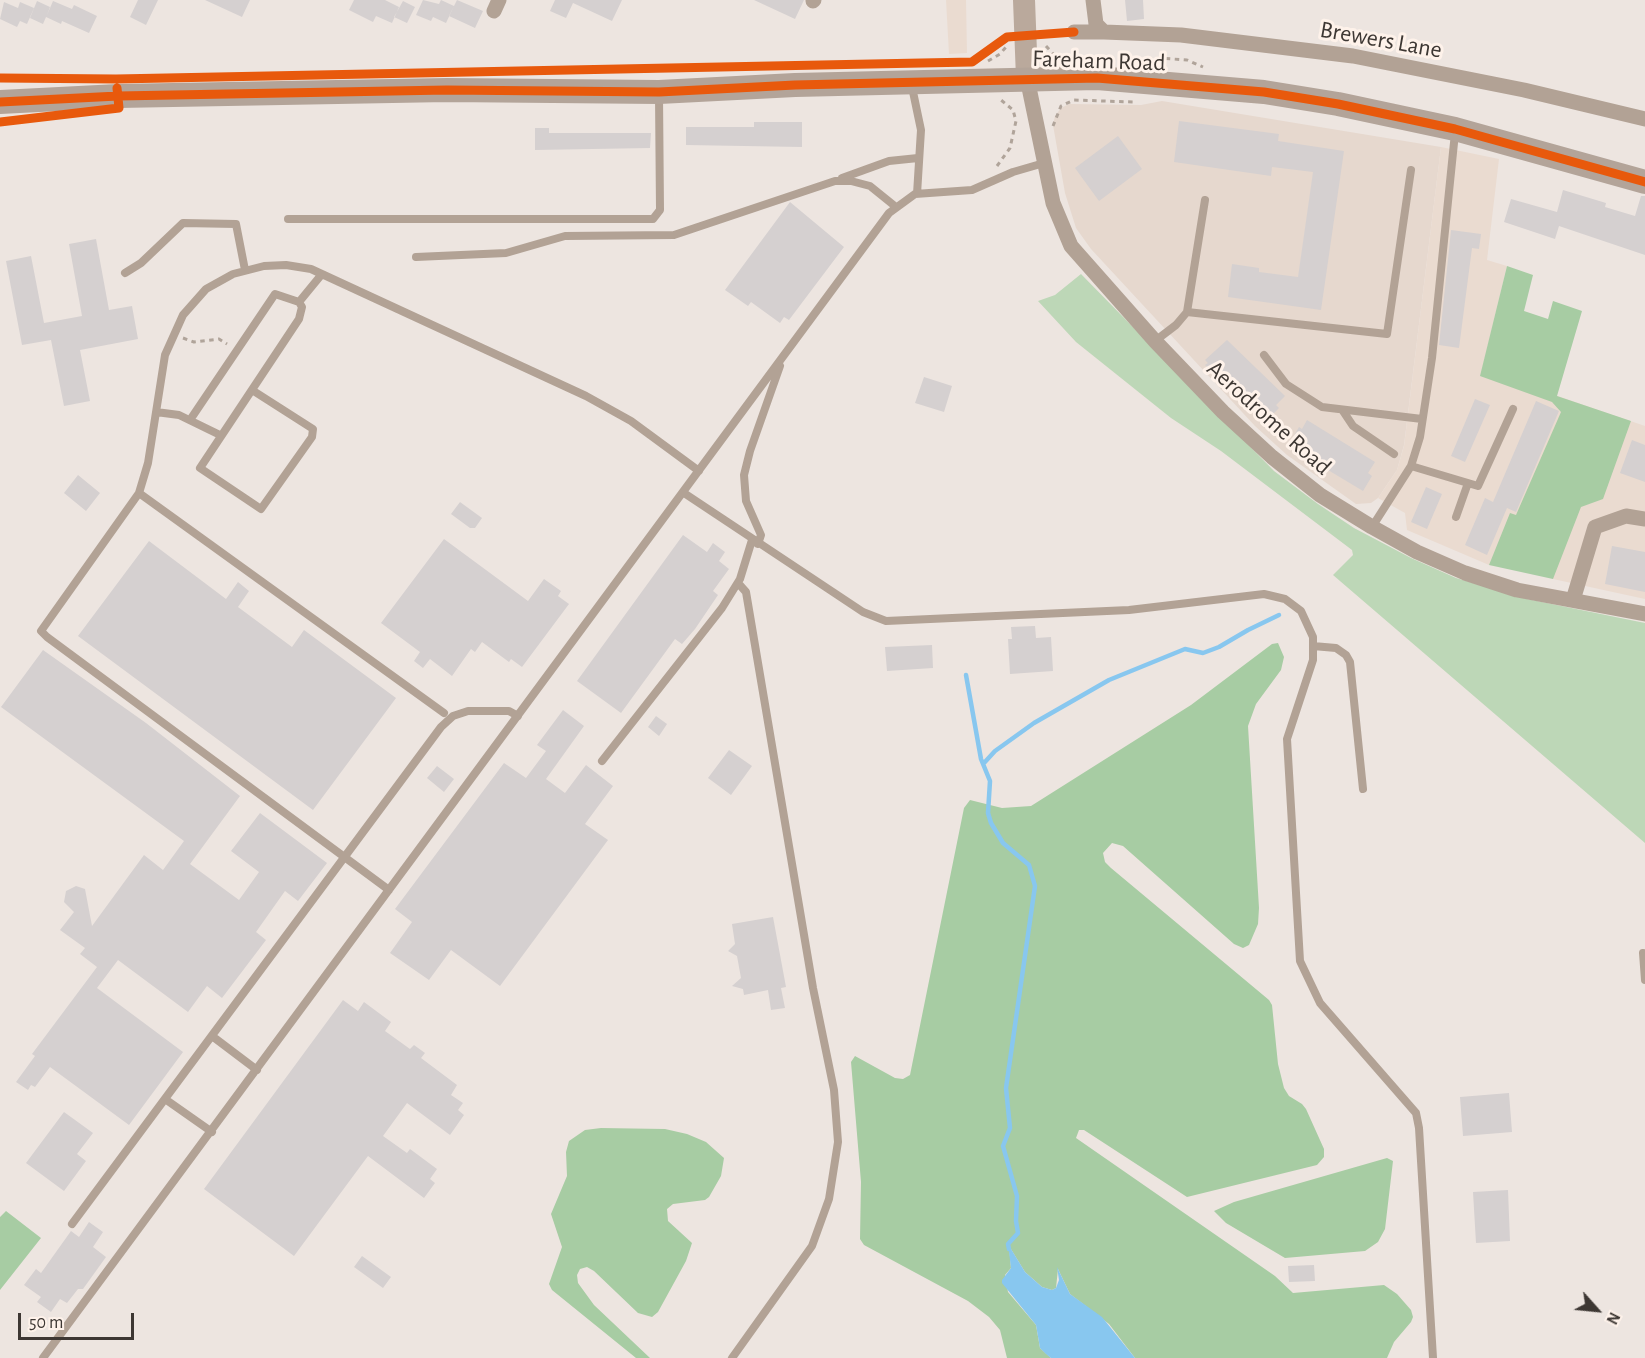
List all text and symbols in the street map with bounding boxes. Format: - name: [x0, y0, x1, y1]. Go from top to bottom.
- street label: Brewers Lane: [1318, 15, 1444, 65]
- street label: Fareham Road: [1032, 44, 1166, 78]
- street label: Aerodrome Road: [1201, 355, 1337, 481]
- north arrow: [1567, 1280, 1627, 1340]
- scale bar: [21, 1301, 136, 1339]
- text: N: [1603, 1310, 1623, 1327]
- text: 50 m: [29, 1314, 63, 1332]

